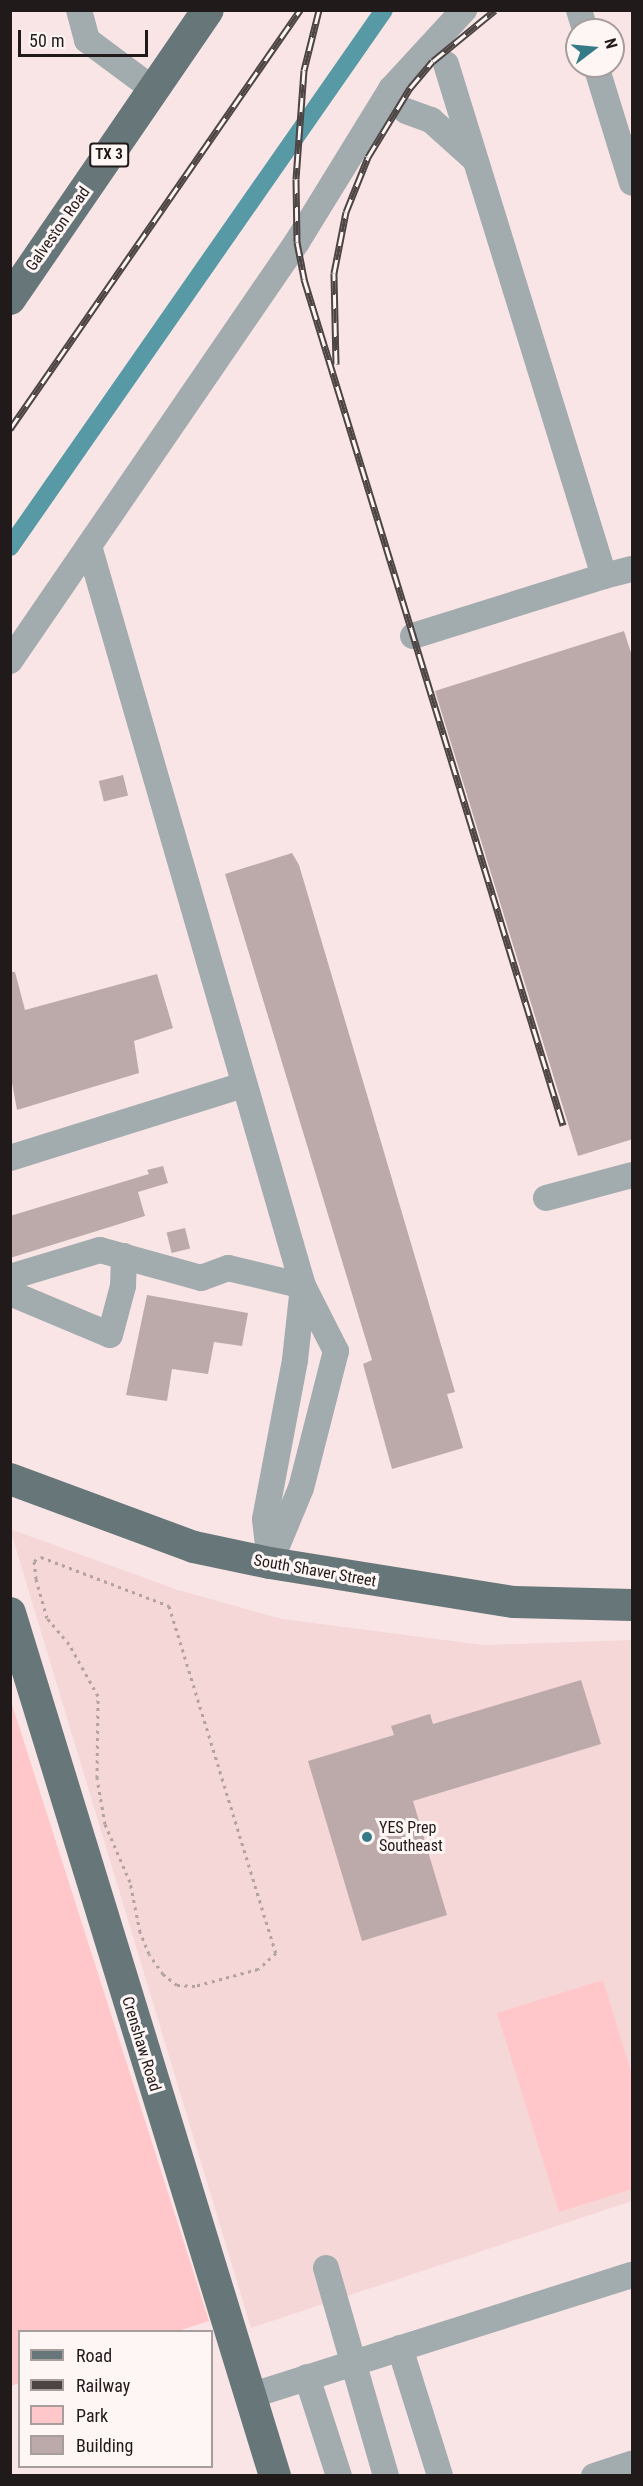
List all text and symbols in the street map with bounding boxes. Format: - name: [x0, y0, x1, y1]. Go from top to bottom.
- scale bar: [21, 18, 152, 56]
- north arrow: [565, 18, 625, 78]
- text: 50 m: [29, 30, 64, 51]
- text: N: [600, 36, 621, 51]
- road number: TX 3: [88, 143, 130, 167]
- street label: Galveston Road: [22, 183, 94, 275]
- street label: South Shaver Street: [252, 1551, 378, 1591]
- place label: YES Prep Southeast: [379, 1818, 443, 1856]
- marker: YES Prep Southeast: [360, 1830, 374, 1844]
- street label: Crenshaw Road: [118, 1994, 164, 2094]
- legend: [18, 2330, 213, 2468]
- text: Road: [76, 2345, 112, 2366]
- text: Railway: [76, 2375, 130, 2396]
- text: Park: [76, 2405, 108, 2426]
- text: Building: [76, 2435, 133, 2456]

